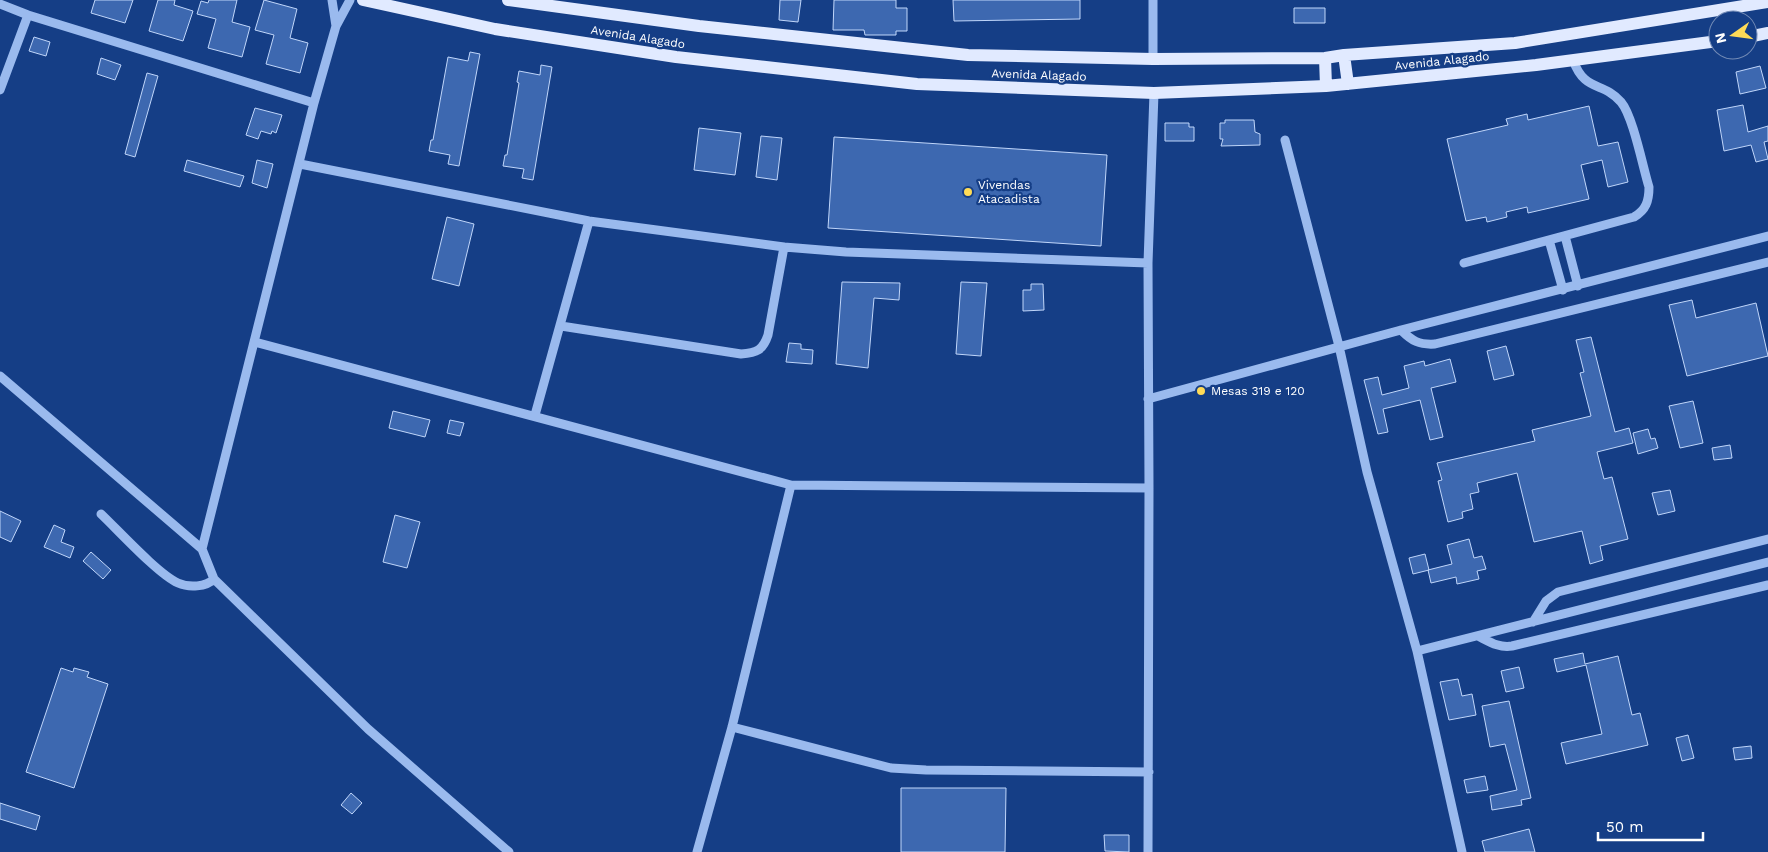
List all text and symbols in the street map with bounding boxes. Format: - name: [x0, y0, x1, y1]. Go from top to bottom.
- north arrow: [1708, 10, 1758, 60]
- street label: Avenida Alagado: [590, 23, 686, 51]
- text: N: [1711, 31, 1729, 45]
- street label: Avenida Alagado: [1394, 49, 1490, 73]
- street label: Avenida Alagado: [991, 66, 1087, 84]
- place label: Vivendas Atacadista: [978, 178, 1040, 206]
- marker: Vivendas Atacadista: [962, 186, 974, 198]
- place label: Mesas 319 e 120: [1211, 384, 1305, 398]
- marker: Mesas 319 e 120: [1195, 385, 1207, 397]
- scale bar: [1598, 810, 1703, 842]
- text: 50 m: [1606, 818, 1643, 836]

